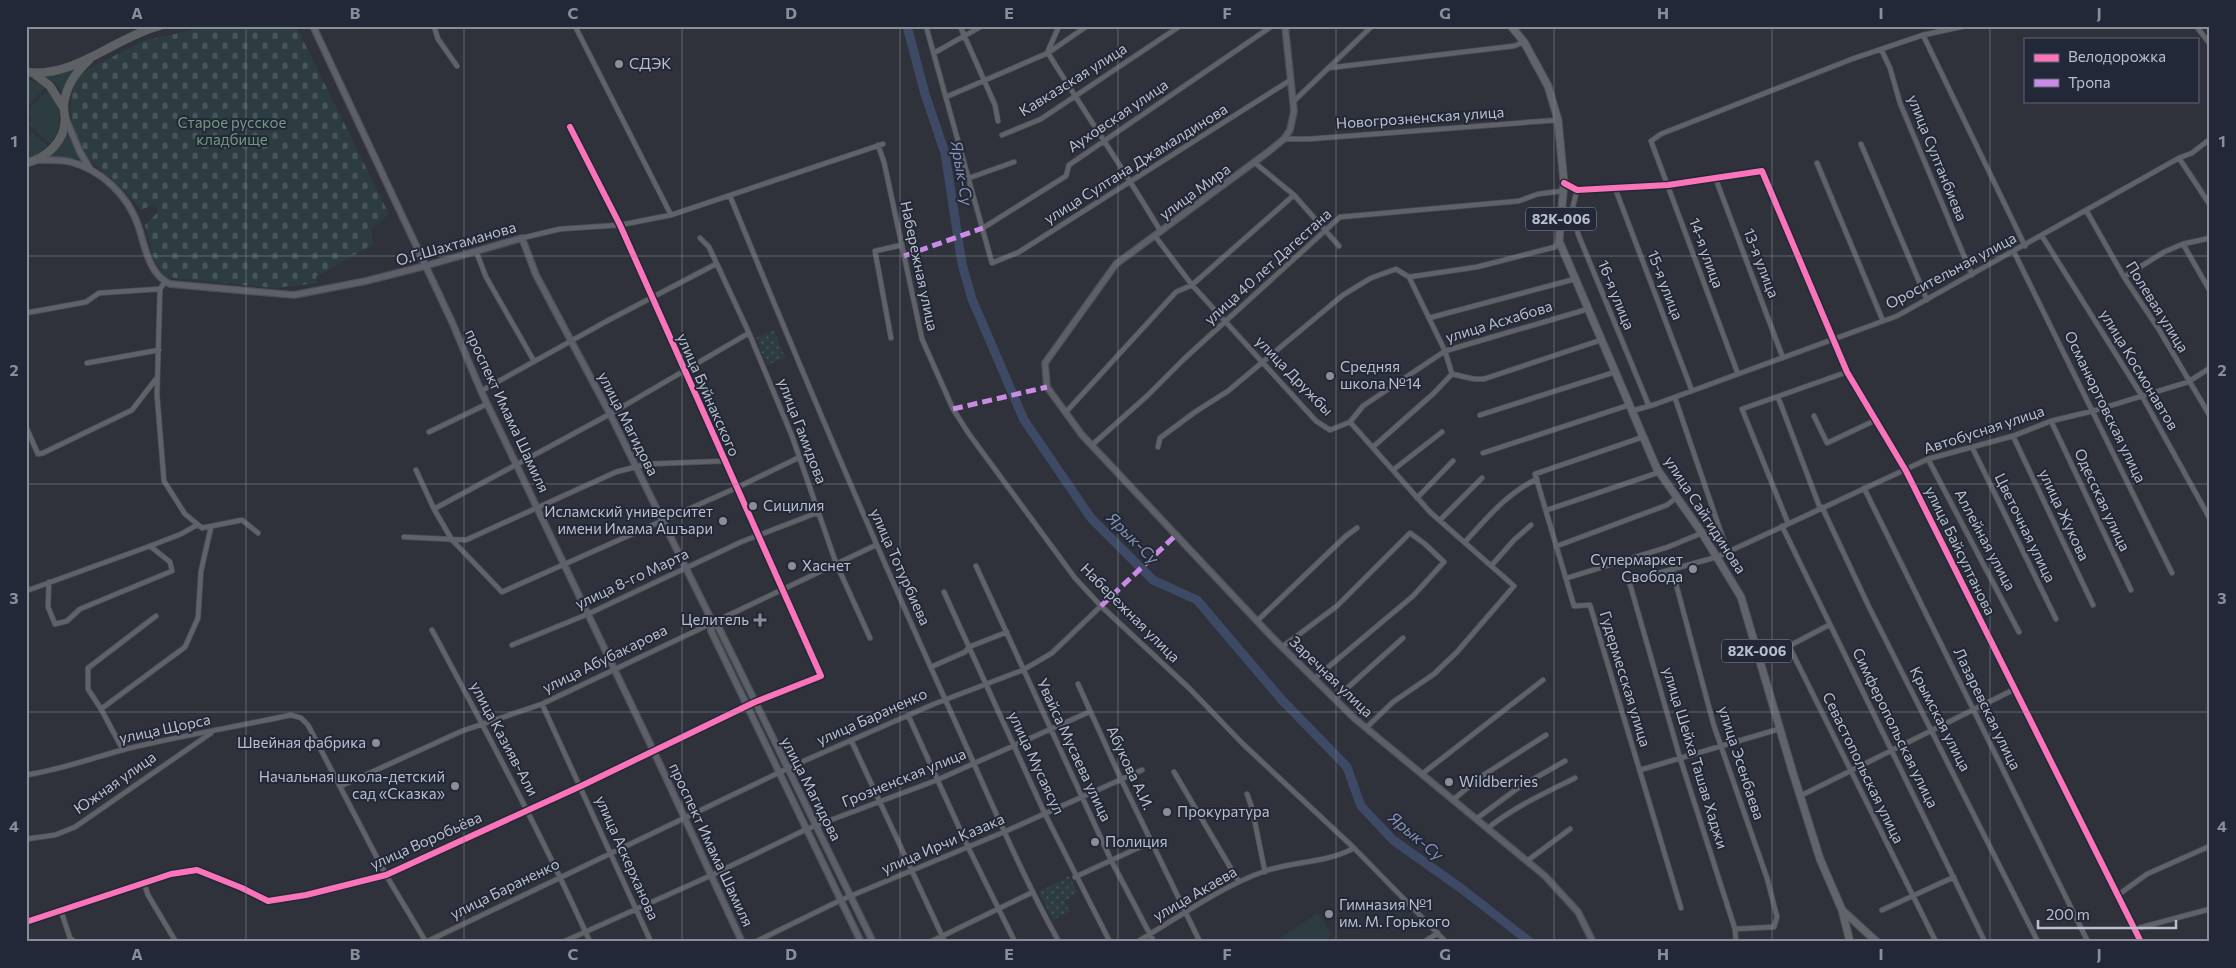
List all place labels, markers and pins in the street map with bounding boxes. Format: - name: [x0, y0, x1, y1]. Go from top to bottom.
- place label: СДЭК: [629, 54, 671, 72]
- marker: СДЭК: [613, 58, 625, 70]
- place label: Средняя школа №14: [1340, 357, 1421, 392]
- marker: Средняя школа №14: [1324, 370, 1336, 382]
- place label: Сицилия: [763, 496, 824, 514]
- marker: Сицилия: [747, 500, 759, 512]
- place label: Исламский университет имени Имама Ашъари: [544, 502, 713, 537]
- marker: Исламский университет имени Имама Ашъари: [717, 515, 729, 527]
- place label: Супермаркет Свобода: [1590, 550, 1683, 585]
- place label: Хаснет: [802, 556, 851, 574]
- marker: Хаснет: [786, 560, 798, 572]
- marker: Супермаркет Свобода: [1687, 563, 1699, 575]
- place label: Целитель: [681, 610, 749, 628]
- marker: Целитель: [753, 613, 767, 627]
- place label: Швейная фабрика: [237, 733, 366, 751]
- marker: Швейная фабрика: [370, 737, 382, 749]
- place label: Начальная школа-детский сад «Сказка»: [259, 767, 445, 802]
- place label: Wildberries: [1459, 772, 1538, 790]
- marker: Wildberries: [1443, 776, 1455, 788]
- marker: Начальная школа-детский сад «Сказка»: [449, 780, 461, 792]
- place label: Прокуратура: [1177, 802, 1270, 820]
- marker: Прокуратура: [1161, 806, 1173, 818]
- place label: Полиция: [1105, 832, 1168, 850]
- marker: Полиция: [1089, 836, 1101, 848]
- place label: Гимназия №1 им. М. Горького: [1339, 895, 1450, 930]
- marker: Гимназия №1 им. М. Горького: [1323, 908, 1335, 920]

